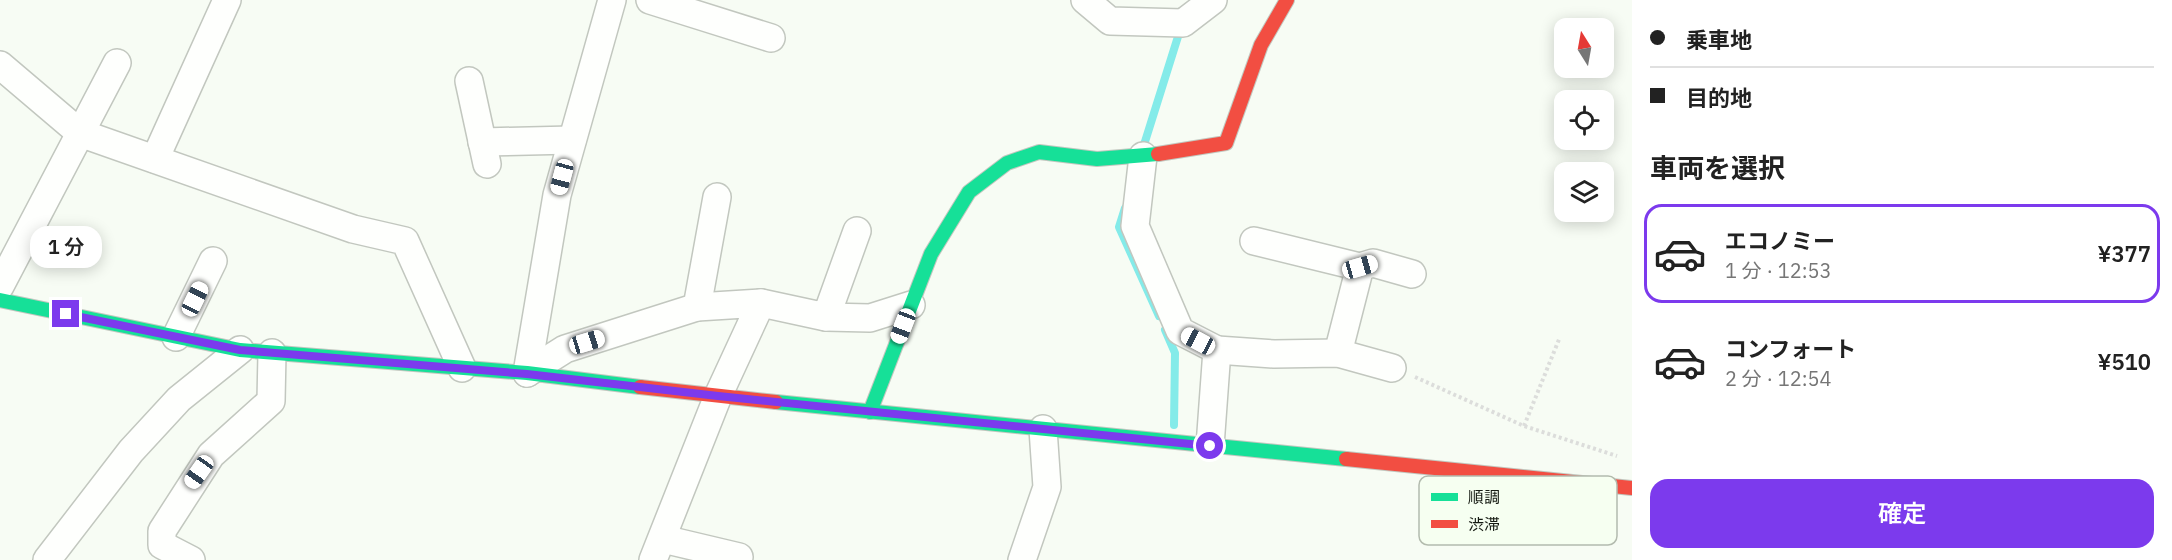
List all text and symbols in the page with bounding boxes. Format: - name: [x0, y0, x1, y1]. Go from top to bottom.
- north arrow: [1554, 18, 1614, 78]
- map controls: [1554, 18, 1614, 222]
- text: 乗車地: [1686, 25, 1752, 54]
- text: 目的地: [1686, 83, 1752, 112]
- button: locate: [1554, 90, 1614, 150]
- text: 車両を選択: [1650, 150, 1785, 185]
- car: [549, 157, 575, 197]
- button: layers: [1554, 162, 1614, 222]
- text: エコノミー: [1725, 226, 1835, 255]
- callout: 1 分: [30, 227, 102, 269]
- icon: car: [1653, 227, 1707, 281]
- text: 1 分: [48, 233, 84, 260]
- text: ¥377: [2097, 239, 2151, 268]
- car: [1340, 253, 1380, 281]
- text: 1 分 · 12:53: [1725, 257, 1832, 284]
- car: [179, 279, 211, 319]
- route end: [52, 300, 79, 327]
- car: [888, 306, 918, 346]
- car: [1178, 325, 1218, 357]
- car: [567, 328, 607, 356]
- text: コンフォート: [1725, 334, 1856, 363]
- icon: car: [1653, 335, 1707, 389]
- text: ¥510: [2097, 347, 2151, 376]
- text: 2 分 · 12:54: [1725, 365, 1832, 392]
- route start: [1196, 432, 1223, 459]
- car: [181, 452, 217, 492]
- legend: [1419, 476, 1617, 545]
- button: 確定: [1650, 479, 2154, 548]
- text: 順調: [1468, 487, 1500, 507]
- text: 渋滞: [1468, 514, 1500, 534]

